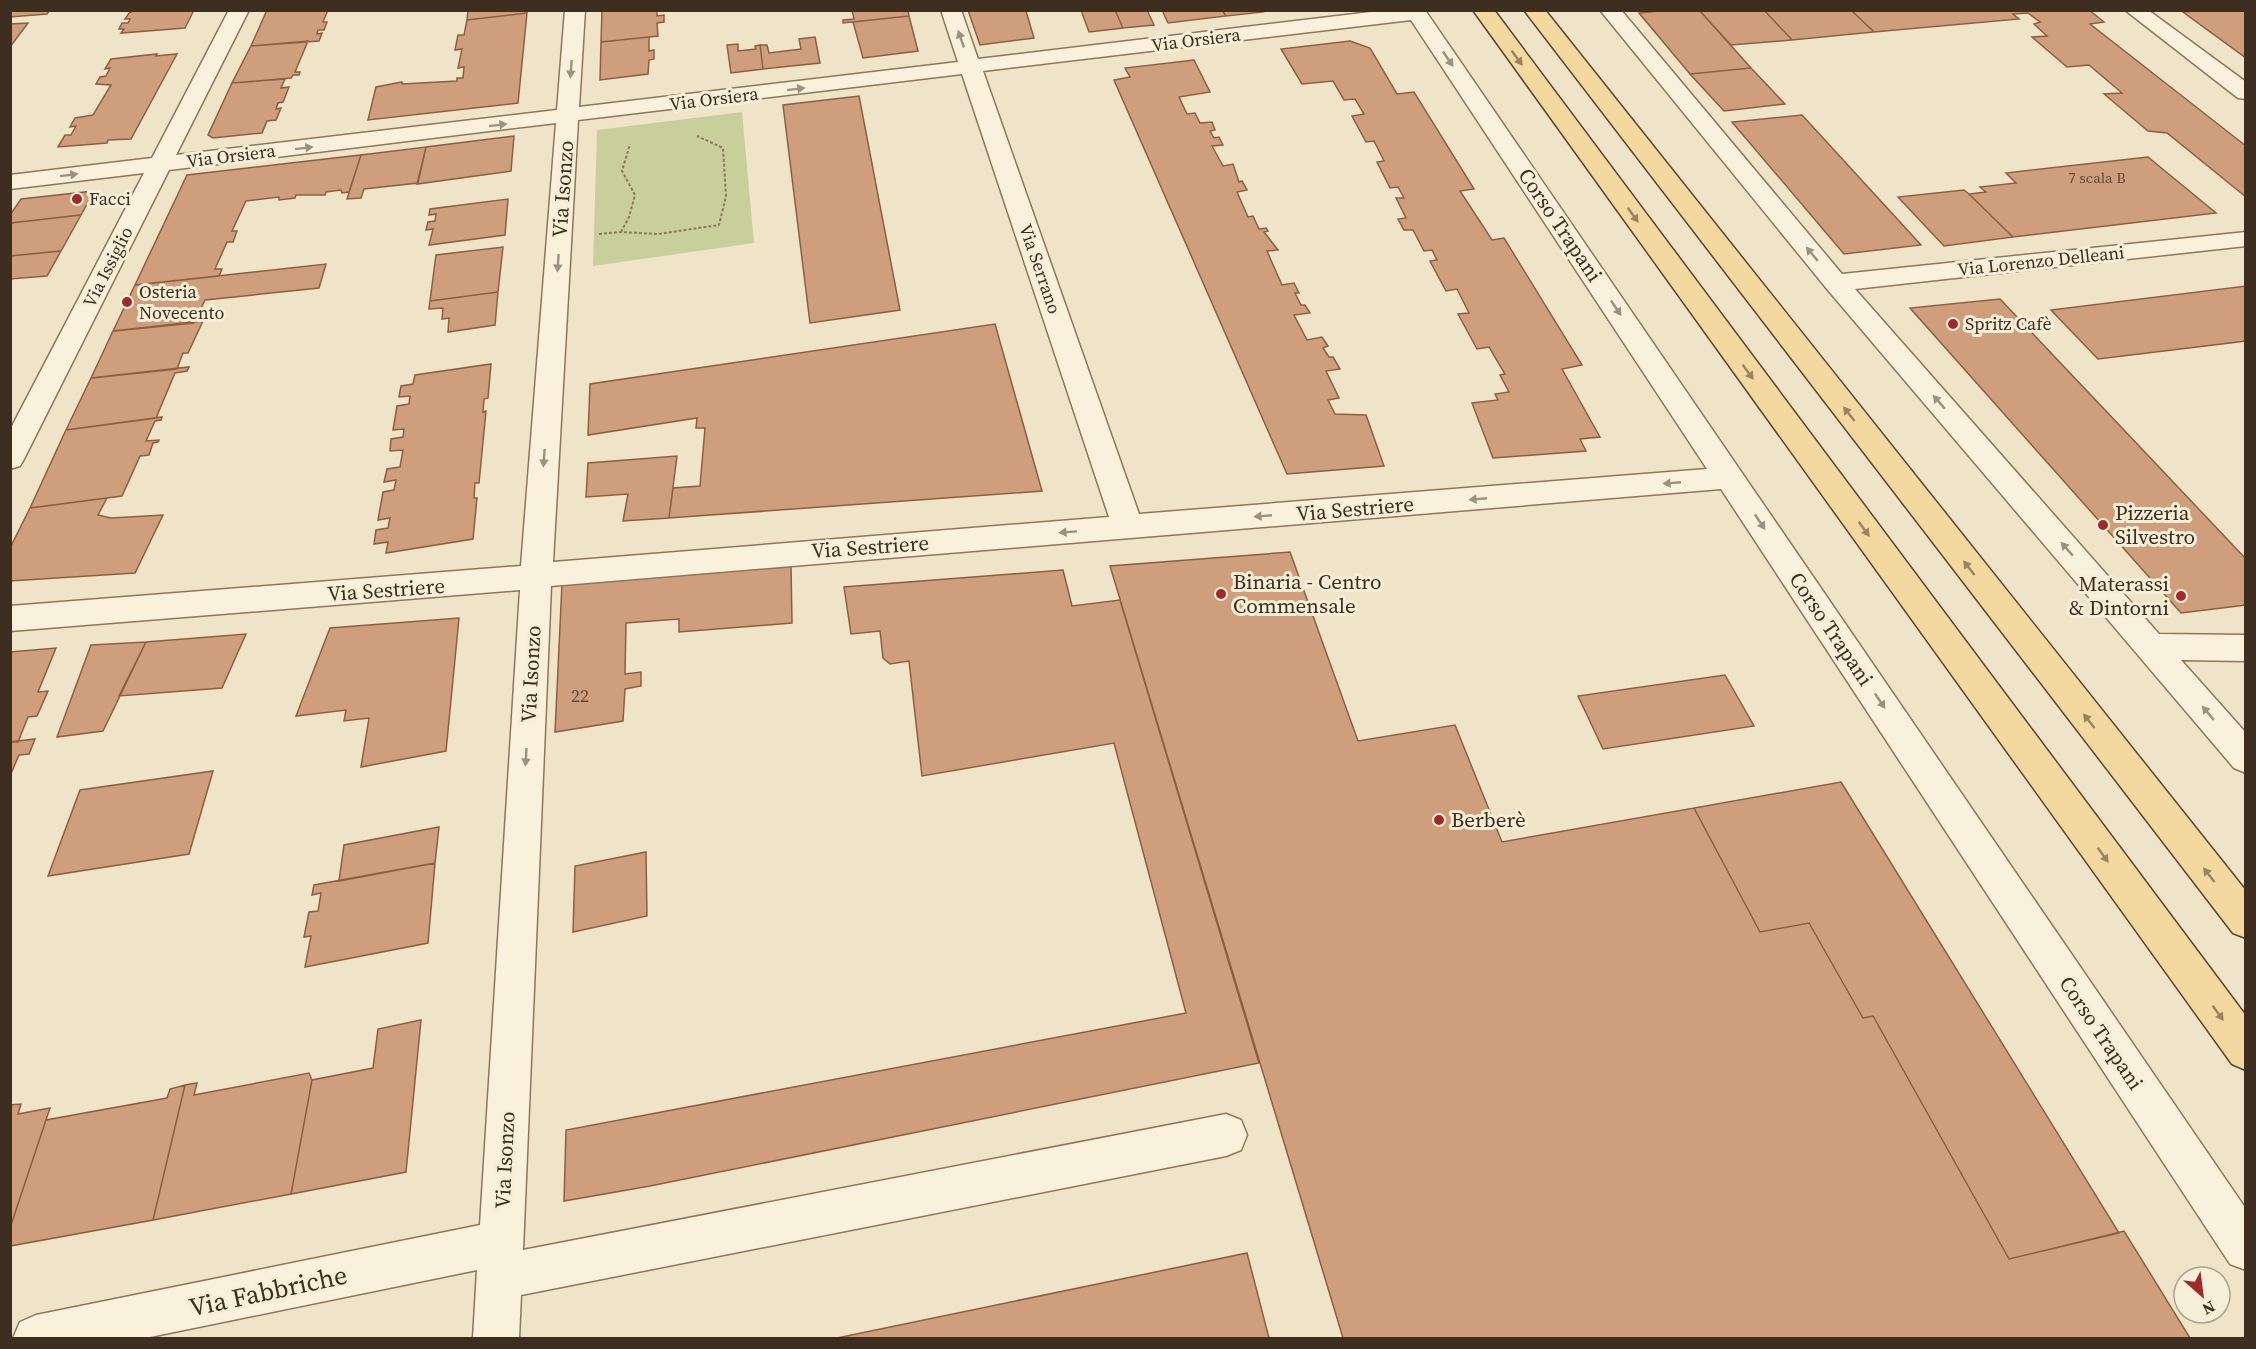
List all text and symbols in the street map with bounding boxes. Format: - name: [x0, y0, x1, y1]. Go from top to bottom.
- street label: Via Orsiera: [1150, 22, 1243, 57]
- one-way arrow: [956, 30, 966, 48]
- one-way arrow: [1511, 50, 1523, 65]
- one-way arrow: [1442, 51, 1453, 67]
- one-way arrow: [566, 59, 576, 78]
- street label: Via Orsiera: [668, 81, 761, 116]
- one-way arrow: [786, 84, 805, 94]
- one-way arrow: [488, 120, 507, 129]
- street label: Via Orsiera: [185, 138, 278, 173]
- street label: Via Isonzo: [545, 139, 580, 238]
- one-way arrow: [295, 143, 314, 152]
- street label: Corso Trapani: [1512, 162, 1609, 287]
- house number: 7 scala B: [2068, 167, 2126, 188]
- one-way arrow: [59, 171, 78, 180]
- place label: Facci: [89, 186, 131, 211]
- marker: Facci: [70, 192, 84, 206]
- one-way arrow: [1627, 206, 1639, 222]
- street label: Via Serrano: [1013, 221, 1068, 317]
- street label: Via Issiglio: [77, 222, 139, 311]
- street label: Via Lorenzo Delleani: [1956, 239, 2126, 282]
- one-way arrow: [1806, 247, 1819, 262]
- one-way arrow: [553, 254, 563, 273]
- place label: Osteria Novecento: [139, 279, 224, 325]
- marker: Osteria Novecento: [120, 295, 134, 309]
- one-way arrow: [1610, 299, 1621, 316]
- place label: Spritz Cafè: [1965, 311, 2052, 336]
- marker: Spritz Cafè: [1946, 317, 1960, 331]
- one-way arrow: [1742, 364, 1754, 380]
- one-way arrow: [1933, 395, 1946, 410]
- one-way arrow: [1843, 406, 1856, 422]
- one-way arrow: [540, 448, 549, 467]
- one-way arrow: [1663, 478, 1682, 488]
- street label: Via Sestriere: [1295, 489, 1415, 528]
- one-way arrow: [1469, 494, 1488, 504]
- place label: Pizzeria Silvestro: [2115, 498, 2195, 551]
- one-way arrow: [1253, 511, 1272, 521]
- one-way arrow: [1754, 513, 1766, 529]
- marker: Pizzeria Silvestro: [2096, 518, 2110, 532]
- one-way arrow: [1857, 522, 1869, 537]
- one-way arrow: [1059, 527, 1078, 537]
- street label: Via Sestriere: [810, 528, 930, 565]
- one-way arrow: [2061, 542, 2074, 557]
- one-way arrow: [1964, 560, 1976, 575]
- street label: Corso Trapani: [1783, 566, 1880, 691]
- place label: Binaria - Centro Commensale: [1233, 567, 1382, 620]
- place label: Materassi & Dintorni: [2069, 569, 2169, 622]
- street label: Via Sestriere: [326, 571, 446, 608]
- marker: Binaria - Centro Commensale: [1214, 587, 1228, 601]
- marker: Materassi & Dintorni: [2174, 589, 2188, 603]
- street label: Via Isonzo: [513, 625, 548, 723]
- house number: 22: [571, 683, 589, 708]
- one-way arrow: [1874, 693, 1885, 709]
- one-way arrow: [2201, 705, 2214, 721]
- one-way arrow: [2084, 714, 2096, 729]
- one-way arrow: [522, 748, 531, 767]
- place label: Berberè: [1451, 805, 1526, 834]
- marker: Berberè: [1432, 813, 1446, 827]
- one-way arrow: [2097, 847, 2109, 863]
- one-way arrow: [2203, 867, 2216, 883]
- street label: Corso Trapani: [2053, 970, 2150, 1095]
- one-way arrow: [2212, 1004, 2224, 1020]
- street label: Via Isonzo: [487, 1111, 522, 1209]
- street label: Via Fabbriche: [186, 1257, 350, 1325]
- north arrow: [2172, 1265, 2232, 1325]
- text: N: [2198, 1296, 2219, 1321]

